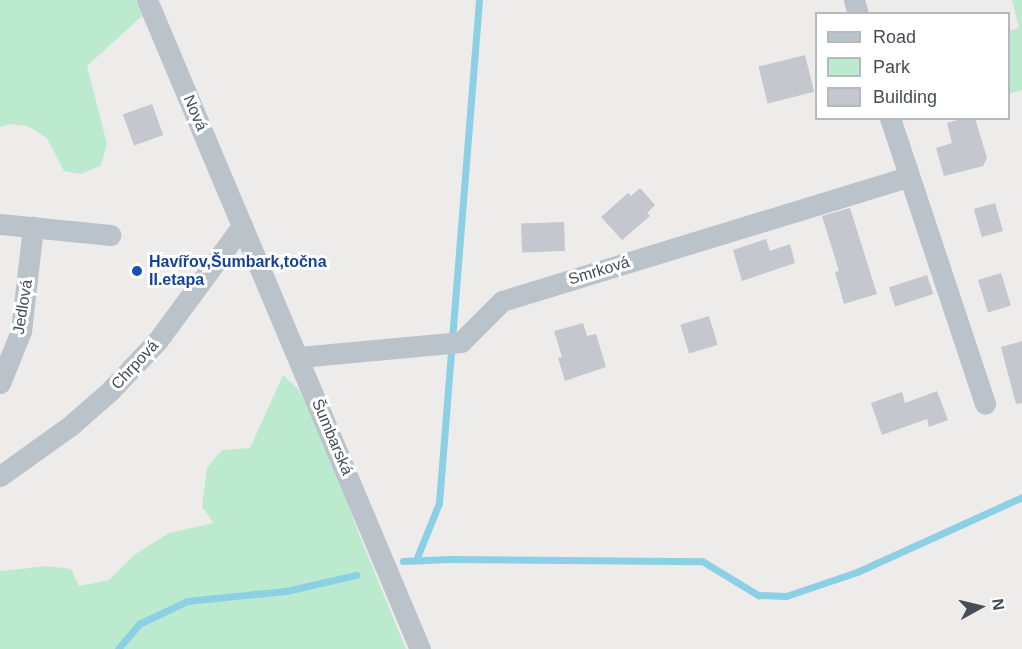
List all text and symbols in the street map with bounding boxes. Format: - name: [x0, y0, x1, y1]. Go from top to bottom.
- legend: [815, 12, 1010, 120]
- text: Road: [873, 27, 916, 47]
- text: Park: [873, 57, 910, 77]
- text: Building: [873, 87, 937, 107]
- street label: Nová: [179, 92, 211, 134]
- place label: Havířov,Šumbark,točna II.etapa: [149, 252, 327, 290]
- street label: Smrková: [566, 253, 632, 289]
- marker: Havířov,Šumbark,točna II.etapa: [130, 264, 144, 278]
- street label: Jedlová: [9, 278, 37, 336]
- street label: Chrpová: [107, 336, 163, 394]
- street label: Šumbarská: [307, 396, 357, 478]
- north arrow: [950, 577, 1010, 637]
- text: N: [989, 598, 1008, 611]

